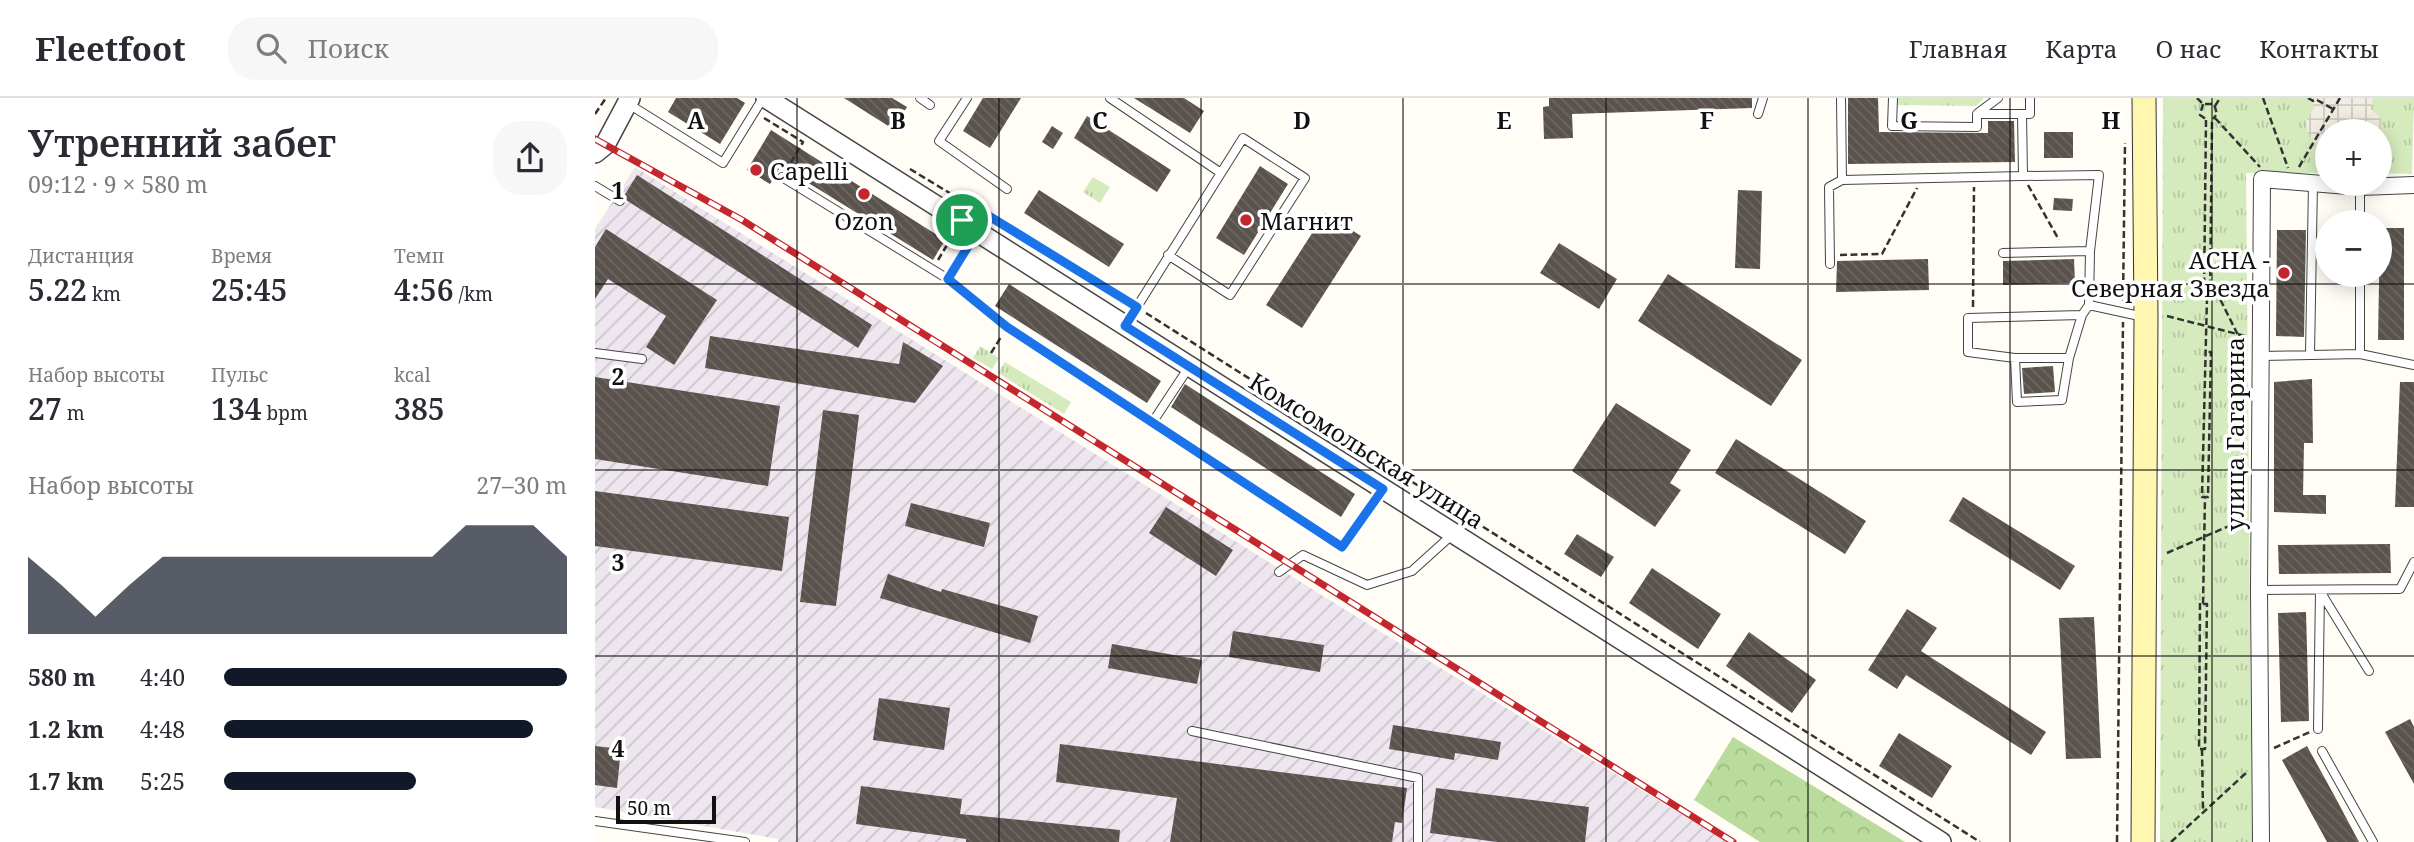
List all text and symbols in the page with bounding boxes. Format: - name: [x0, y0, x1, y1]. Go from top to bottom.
- search box: [228, 17, 718, 80]
- text: Fleetfoot: [35, 26, 186, 71]
- icon: search: [252, 29, 290, 67]
- text: Поиск: [308, 30, 389, 66]
- text: Главная: [1909, 32, 2007, 65]
- text: Карта: [2045, 32, 2118, 65]
- text: О нас: [2156, 32, 2221, 65]
- text: Контакты: [2259, 32, 2379, 65]
- text: A: [687, 104, 705, 136]
- text: B: [890, 104, 906, 136]
- text: C: [1092, 104, 1108, 136]
- text: D: [1293, 104, 1311, 136]
- text: E: [1496, 104, 1512, 136]
- text: F: [1700, 104, 1714, 136]
- text: G: [1900, 104, 1918, 136]
- text: H: [2102, 104, 2121, 136]
- text: Утренний забег: [28, 116, 336, 168]
- map controls: [2315, 119, 2392, 287]
- button: +: [2315, 119, 2392, 196]
- button: share: [493, 121, 567, 195]
- place label: Capelli: [770, 154, 849, 187]
- marker: Capelli: [748, 162, 764, 178]
- text: 09:12 · 9 × 580 m: [28, 168, 208, 200]
- text: 1: [612, 174, 625, 206]
- marker: Ozon: [856, 186, 872, 202]
- pin: [932, 190, 992, 250]
- icon: arrive: [943, 201, 981, 239]
- place label: Ozon: [834, 204, 894, 237]
- place label: Магнит: [1260, 204, 1353, 237]
- button: −: [2315, 210, 2392, 287]
- marker: Магнит: [1238, 212, 1254, 228]
- text: Дистанция: [28, 243, 134, 269]
- text: Время: [211, 243, 272, 269]
- text: Темп: [394, 243, 444, 269]
- place label: АСНА - Северная Звезда: [2071, 243, 2270, 304]
- marker: АСНА - Северная Звезда: [2276, 265, 2292, 281]
- text: 5.22: [28, 269, 87, 310]
- text: 25:45: [211, 269, 287, 310]
- text: 4:56: [394, 269, 454, 310]
- text: km: [87, 281, 121, 307]
- text: /km: [454, 281, 493, 307]
- street label: улица Гагарина: [2218, 337, 2251, 531]
- text: 2: [612, 360, 625, 392]
- text: Набор высоты: [28, 362, 165, 388]
- text: Пульс: [211, 362, 268, 388]
- text: kcal: [394, 362, 431, 388]
- street label: Комсомольская улица: [1243, 364, 1491, 536]
- text: 27: [28, 388, 62, 429]
- text: 134: [211, 388, 262, 429]
- text: 385: [394, 388, 445, 429]
- text: m: [62, 400, 85, 426]
- text: bpm: [262, 400, 308, 426]
- text: Набор высоты: [28, 469, 194, 501]
- text: 27–30 m: [476, 469, 567, 501]
- text: 3: [612, 546, 625, 578]
- text: 580 m: [28, 661, 96, 693]
- text: 4:40: [140, 661, 185, 693]
- text: 1.2 km: [28, 713, 104, 745]
- text: 4:48: [140, 713, 185, 745]
- text: 4: [612, 732, 625, 764]
- text: 1.7 km: [28, 765, 104, 797]
- text: 5:25: [140, 765, 185, 797]
- scale bar: [616, 793, 716, 825]
- text: 50 m: [627, 795, 671, 821]

